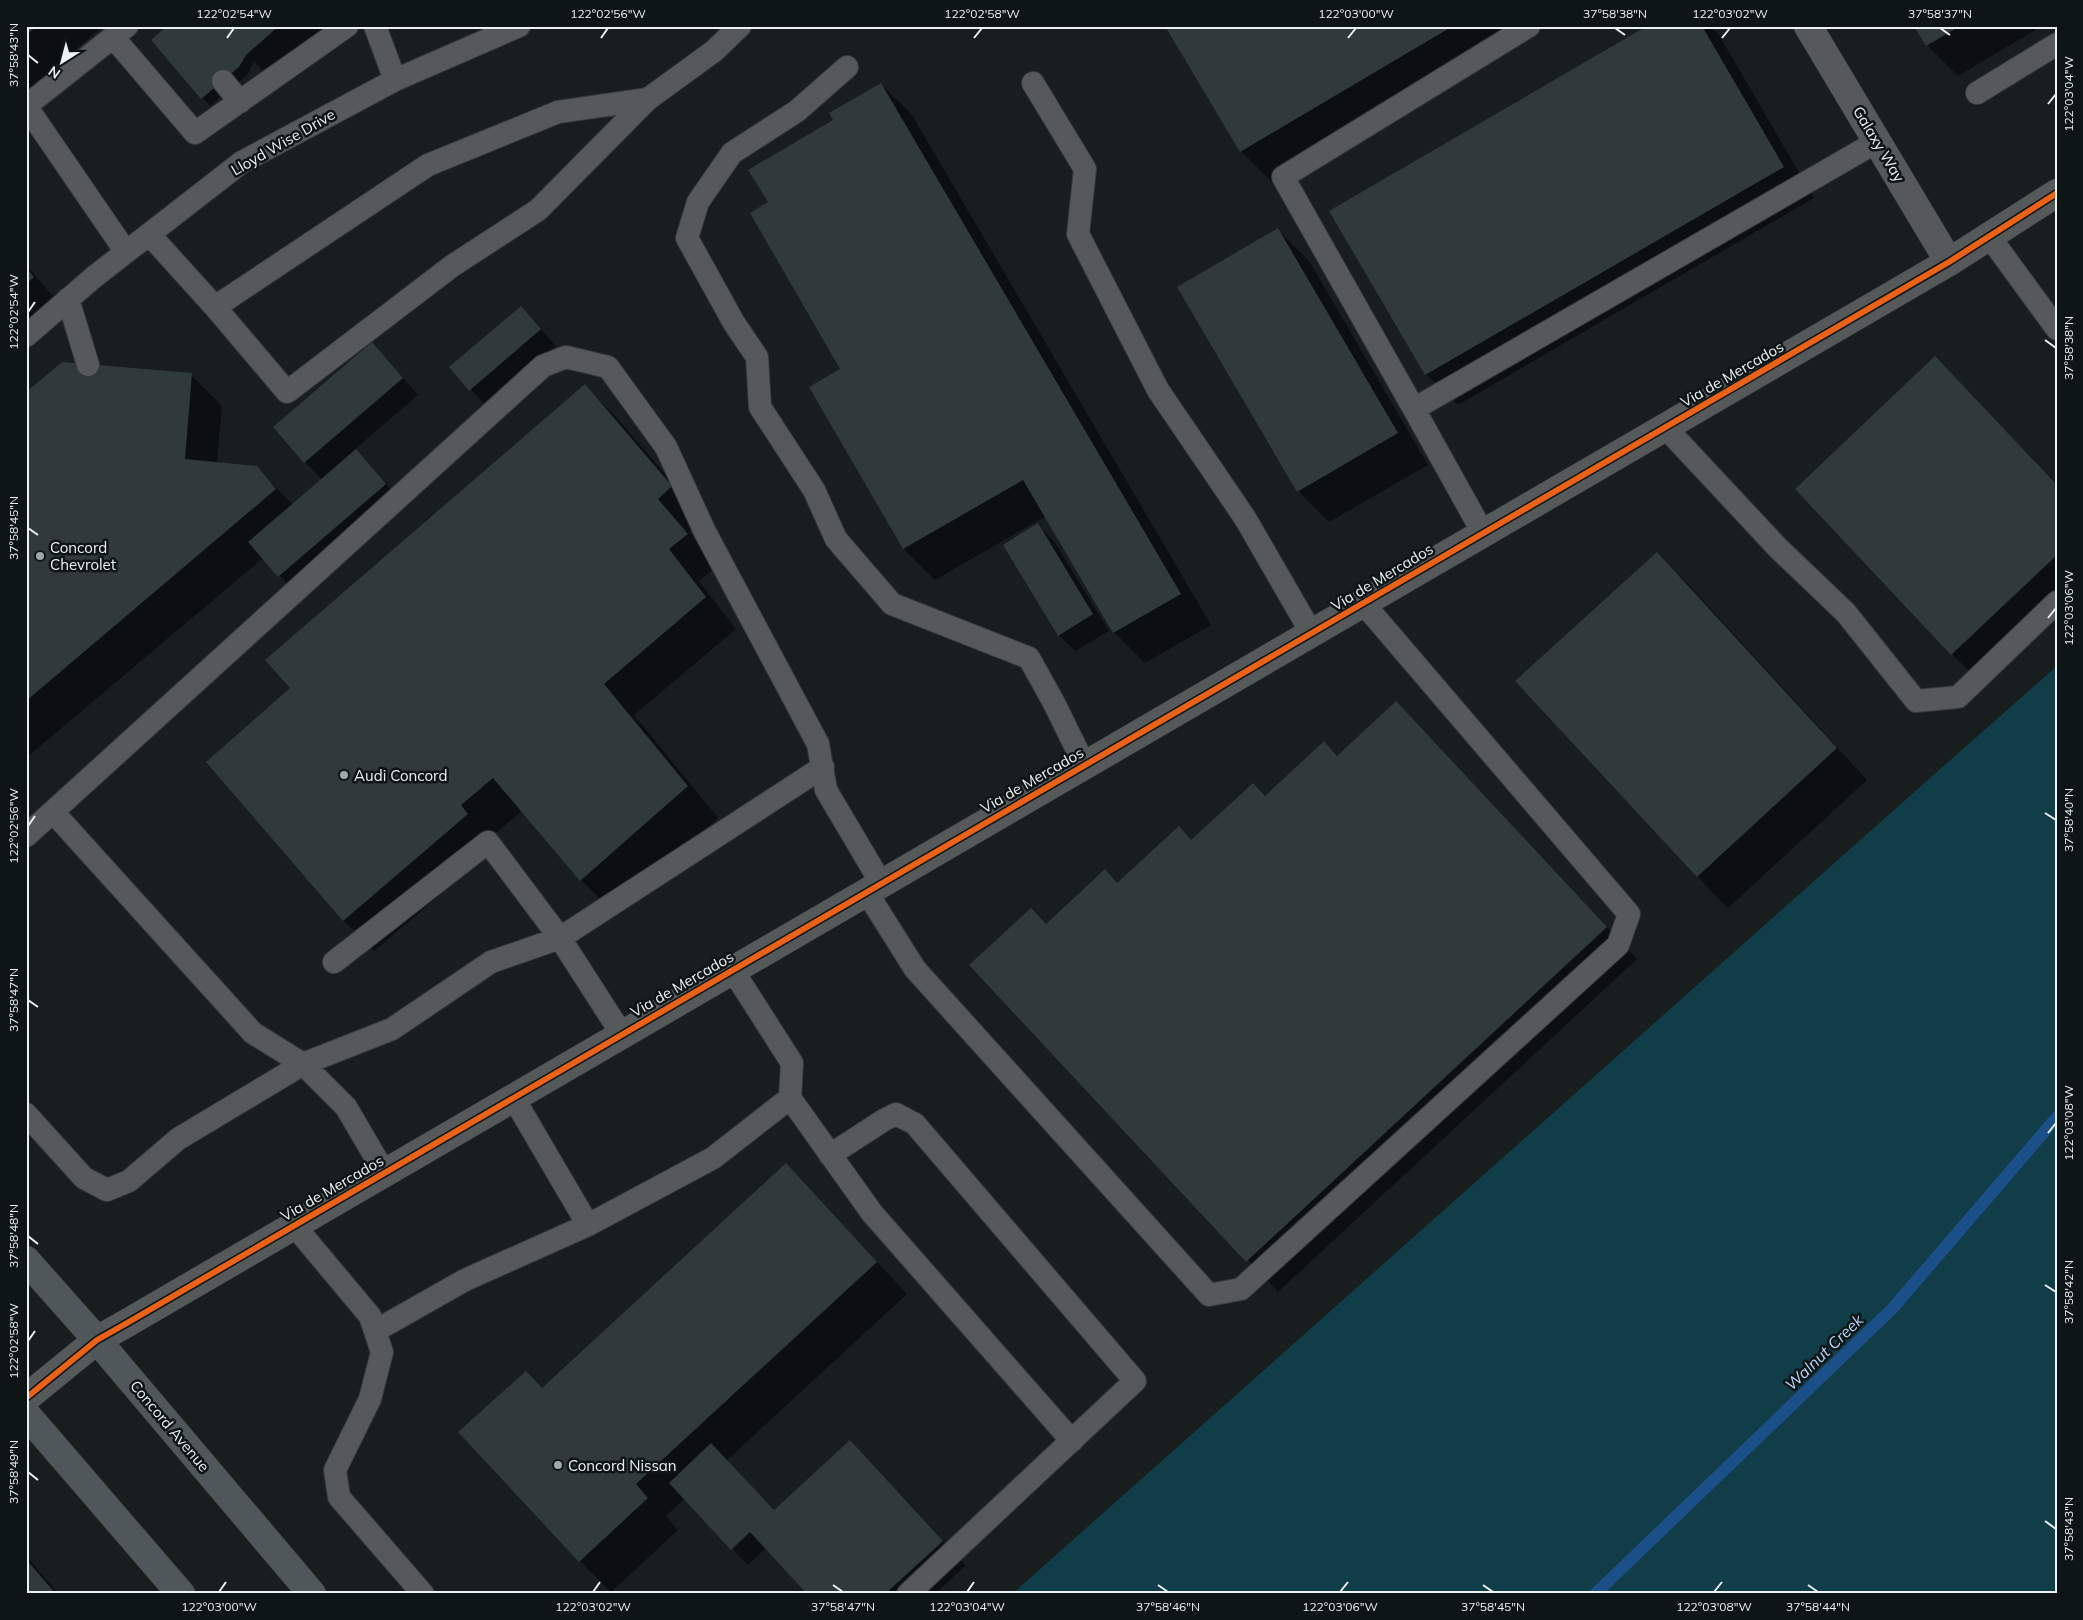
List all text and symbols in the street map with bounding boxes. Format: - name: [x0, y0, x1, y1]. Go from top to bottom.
- text: 122°02'54"W: [196, 6, 272, 21]
- text: 122°02'56"W: [570, 6, 646, 21]
- text: 122°02'58"W: [944, 6, 1020, 21]
- text: 122°03'00"W: [1318, 6, 1394, 21]
- text: 37°58'38"N: [1583, 6, 1647, 21]
- text: 122°03'02"W: [1692, 6, 1768, 21]
- text: 37°58'37"N: [1908, 6, 1972, 21]
- text: 37°58'43"N: [6, 23, 21, 87]
- north arrow: [38, 38, 88, 88]
- text: 122°03'04"W: [2061, 56, 2076, 132]
- text: N: [45, 62, 64, 83]
- street label: Galaxy Way: [1849, 103, 1909, 185]
- street label: Lloyd Wise Drive: [228, 105, 338, 179]
- text: 122°02'54"W: [6, 274, 21, 350]
- text: 37°58'38"N: [2061, 316, 2076, 380]
- street label: Via de Mercados: [1677, 337, 1787, 411]
- text: 37°58'45"N: [6, 496, 21, 560]
- place label: Concord Chevrolet: [50, 538, 116, 574]
- street label: Via de Mercados: [1327, 539, 1437, 615]
- marker: Concord Chevrolet: [34, 550, 46, 562]
- text: 122°03'06"W: [2061, 570, 2076, 646]
- street label: Via de Mercados: [977, 743, 1087, 817]
- place label: Audi Concord: [354, 766, 447, 785]
- marker: Audi Concord: [338, 769, 350, 781]
- text: 122°02'56"W: [6, 788, 21, 864]
- text: 37°58'40"N: [2061, 788, 2076, 852]
- street label: Via de Mercados: [627, 947, 737, 1021]
- text: 37°58'47"N: [6, 968, 21, 1032]
- text: 122°03'08"W: [2061, 1085, 2076, 1161]
- street label: Via de Mercados: [277, 1151, 387, 1225]
- text: 37°58'48"N: [6, 1204, 21, 1268]
- text: 37°58'42"N: [2061, 1260, 2076, 1324]
- text: 122°02'58"W: [6, 1303, 21, 1379]
- water label: Walnut Creek: [1781, 1309, 1868, 1394]
- street label: Concord Avenue: [126, 1376, 214, 1476]
- text: 37°58'49"N: [6, 1440, 21, 1504]
- place label: Concord Nissan: [568, 1456, 677, 1475]
- marker: Concord Nissan: [552, 1459, 564, 1471]
- text: 37°58'43"N: [2061, 1497, 2076, 1561]
- text: 122°03'00"W: [181, 1599, 257, 1614]
- text: 122°03'02"W: [555, 1599, 631, 1614]
- text: 37°58'47"N: [811, 1599, 875, 1614]
- text: 122°03'04"W: [929, 1599, 1005, 1614]
- text: 37°58'46"N: [1136, 1599, 1200, 1614]
- text: 122°03'06"W: [1302, 1599, 1378, 1614]
- text: 37°58'45"N: [1461, 1599, 1525, 1614]
- text: 122°03'08"W: [1676, 1599, 1752, 1614]
- text: 37°58'44"N: [1786, 1599, 1850, 1614]

